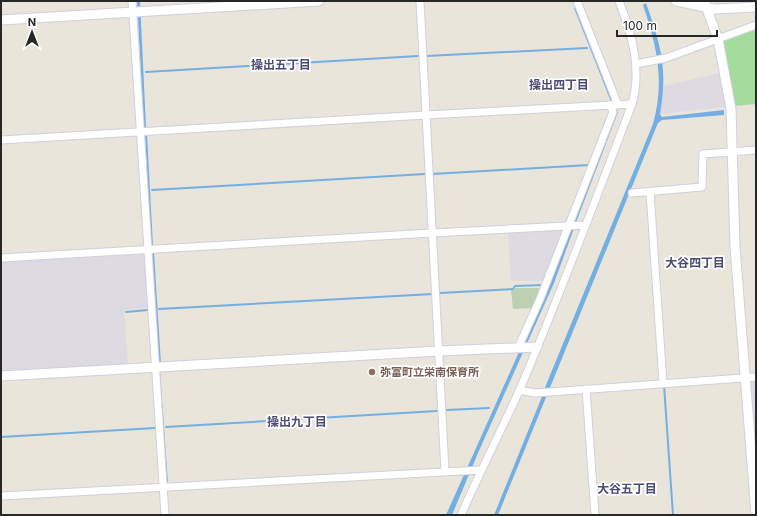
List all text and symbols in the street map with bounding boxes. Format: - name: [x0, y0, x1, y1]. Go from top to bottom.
- north arrow: [12, 12, 52, 52]
- scale bar: [617, 12, 717, 38]
- text: N: [28, 15, 36, 29]
- text: 100 m: [623, 18, 657, 33]
- district label: 操出五丁目: [251, 57, 311, 72]
- district label: 操出四丁目: [529, 77, 589, 92]
- district label: 大谷四丁目: [665, 255, 725, 270]
- place label: 弥富町立栄南保育所: [380, 365, 479, 379]
- marker: 弥富町立栄南保育所: [367, 367, 377, 377]
- district label: 操出九丁目: [267, 414, 327, 429]
- district label: 大谷五丁目: [597, 481, 657, 496]

